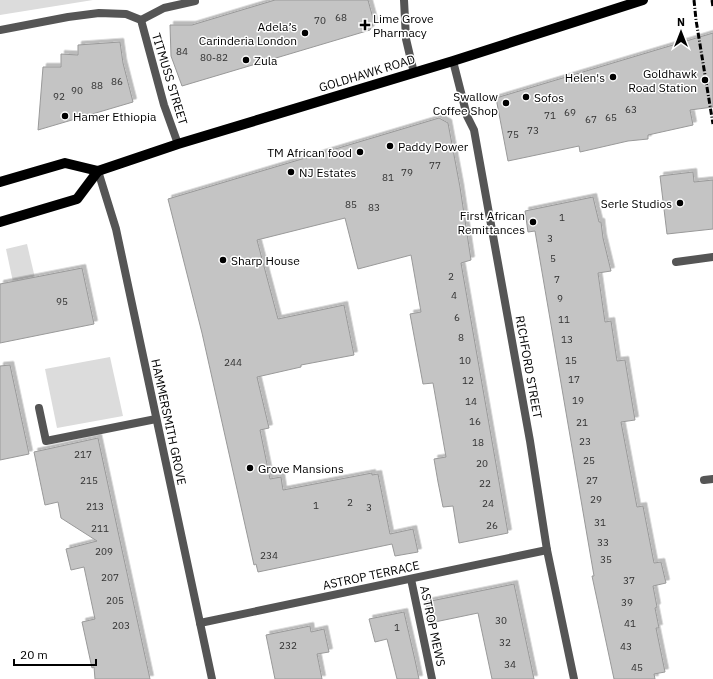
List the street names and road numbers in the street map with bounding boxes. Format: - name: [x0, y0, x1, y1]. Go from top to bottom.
- street label: TITMUSS STREET: [149, 31, 191, 127]
- street label: GOLDHAWK ROAD: [317, 51, 417, 95]
- street label: RICHFORD STREET: [513, 314, 545, 420]
- street label: HAMMERSMITH GROVE: [148, 358, 190, 486]
- street label: ASTROP TERRACE: [321, 557, 421, 593]
- street label: ASTROP MEWS: [417, 584, 449, 668]

